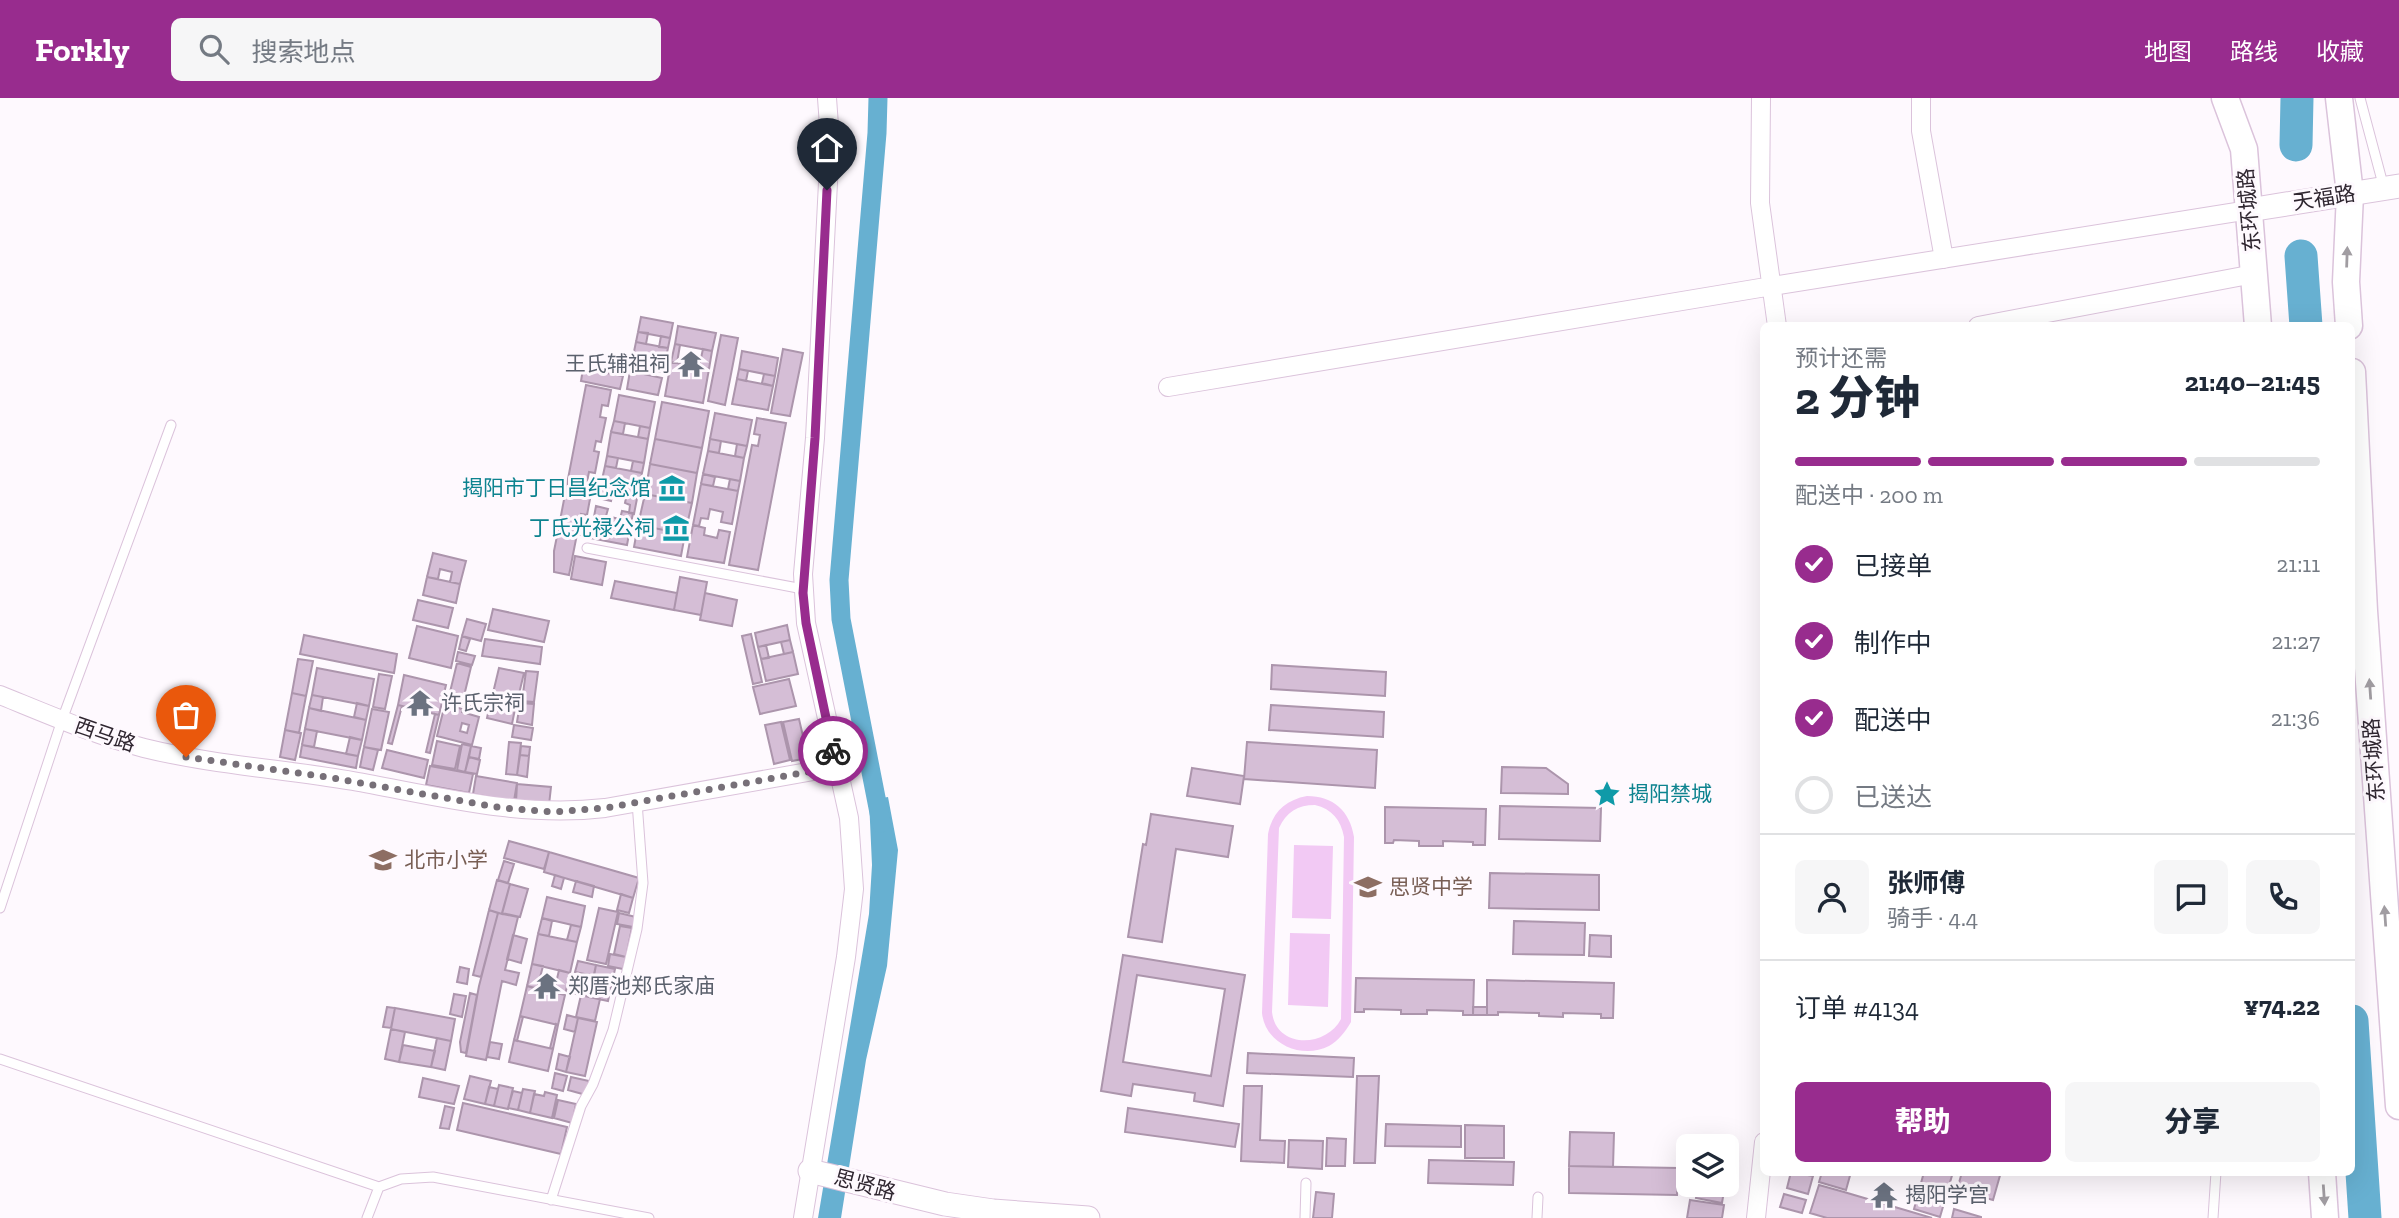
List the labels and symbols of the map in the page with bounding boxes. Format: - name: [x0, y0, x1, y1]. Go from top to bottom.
- pin: [797, 118, 857, 190]
- street label: 东环城路: [2232, 167, 2265, 253]
- street label: 天福路: [2291, 180, 2357, 215]
- one-way arrow: [2342, 246, 2353, 268]
- temple icon: 王氏辅祖祠: [676, 349, 706, 379]
- place label: 王氏辅祖祠: [565, 351, 670, 376]
- museum icon: 揭阳市丁日昌纪念馆: [657, 473, 687, 503]
- place label: 揭阳市丁日昌纪念馆: [462, 475, 651, 500]
- museum icon: 丁氏光禄公祠: [661, 513, 691, 543]
- place label: 丁氏光禄公祠: [529, 515, 655, 540]
- one-way arrow: [2364, 678, 2375, 700]
- pin: [156, 685, 216, 757]
- temple icon: 许氏宗祠: [405, 688, 435, 718]
- place label: 许氏宗祠: [441, 690, 525, 715]
- street label: 西马路: [71, 712, 139, 757]
- courier: [798, 716, 868, 786]
- street label: 东环城路: [2358, 717, 2389, 803]
- place icon: 揭阳禁城: [1592, 779, 1622, 809]
- place label: 揭阳禁城: [1628, 781, 1712, 806]
- school or university icon: 北市小学: [368, 845, 398, 875]
- place label: 北市小学: [404, 847, 488, 872]
- school or university icon: 思贤中学: [1353, 872, 1383, 902]
- place label: 思贤中学: [1389, 874, 1473, 899]
- one-way arrow: [2379, 905, 2390, 927]
- temple icon: 郑厝池郑氏家庙: [532, 971, 562, 1001]
- place label: 郑厝池郑氏家庙: [568, 973, 715, 998]
- street label: 思贤路: [831, 1164, 899, 1205]
- temple icon: 揭阳学宫: [1869, 1180, 1899, 1210]
- place label: 揭阳学宫: [1905, 1182, 1989, 1207]
- one-way arrow: [2319, 1184, 2330, 1206]

